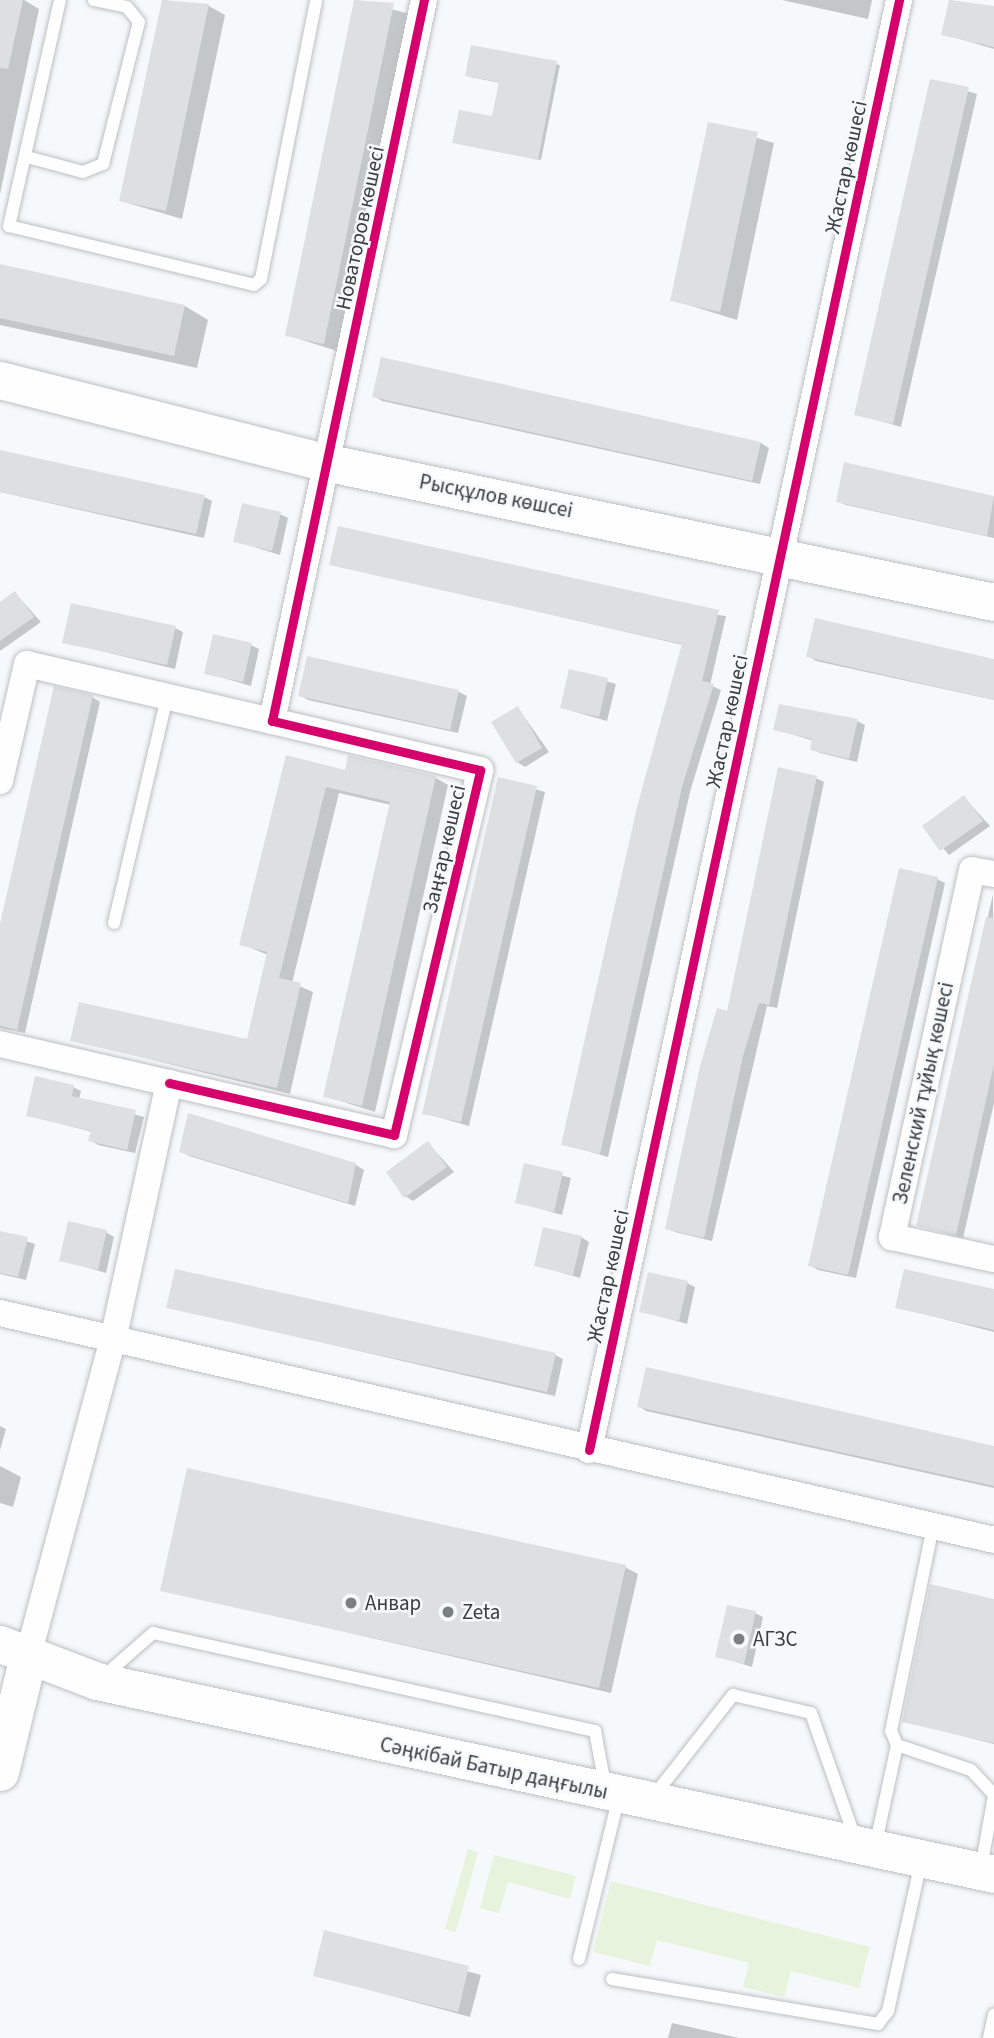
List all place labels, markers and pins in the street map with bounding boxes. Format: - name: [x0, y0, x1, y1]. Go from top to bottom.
- place label: Анвар: [365, 1590, 421, 1616]
- marker: Анвар: [343, 1595, 359, 1611]
- place label: Zeta: [462, 1599, 500, 1625]
- marker: Zeta: [440, 1604, 456, 1620]
- place label: АГЗС: [753, 1626, 798, 1652]
- marker: АГЗС: [731, 1631, 747, 1647]

